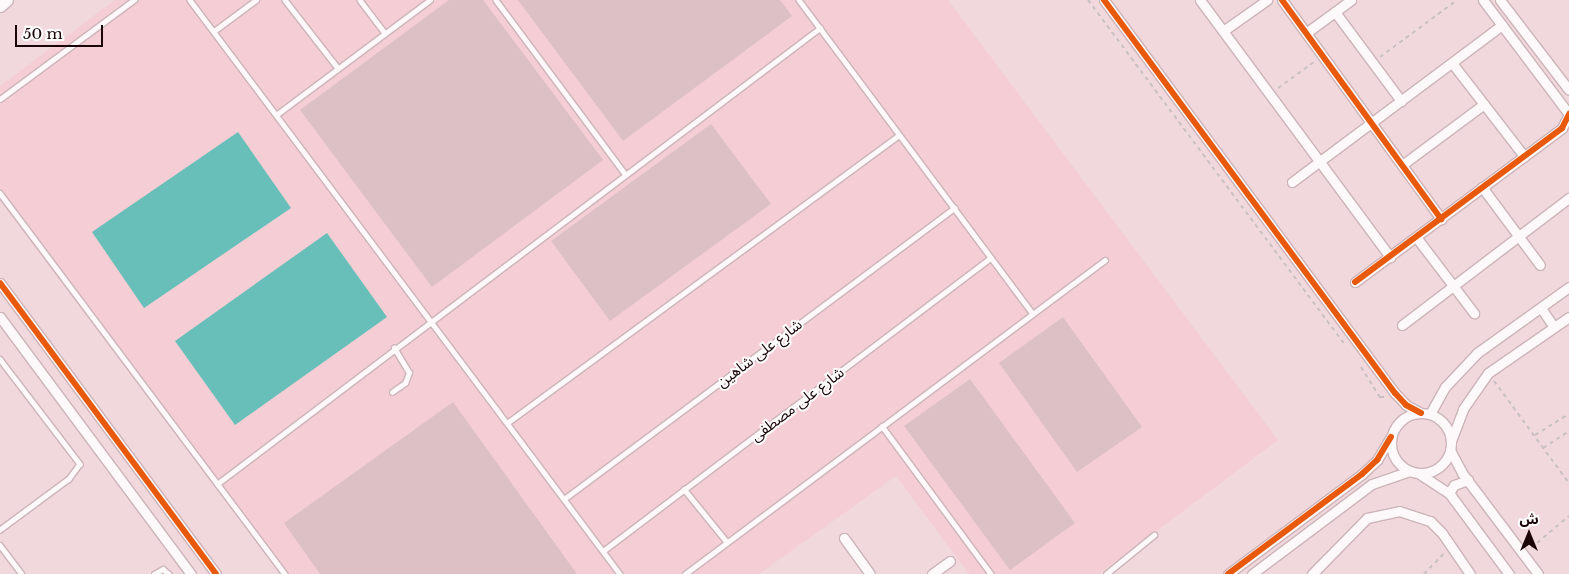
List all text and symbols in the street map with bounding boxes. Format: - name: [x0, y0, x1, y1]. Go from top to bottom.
- scale bar: [18, 15, 105, 47]
- text: 50 m: [23, 24, 63, 43]
- street label: شارع على شاهين: [713, 315, 805, 391]
- street label: شارع على مصطفى: [747, 363, 847, 445]
- north arrow: [1504, 509, 1554, 559]
- text: ش: [1519, 510, 1539, 528]

